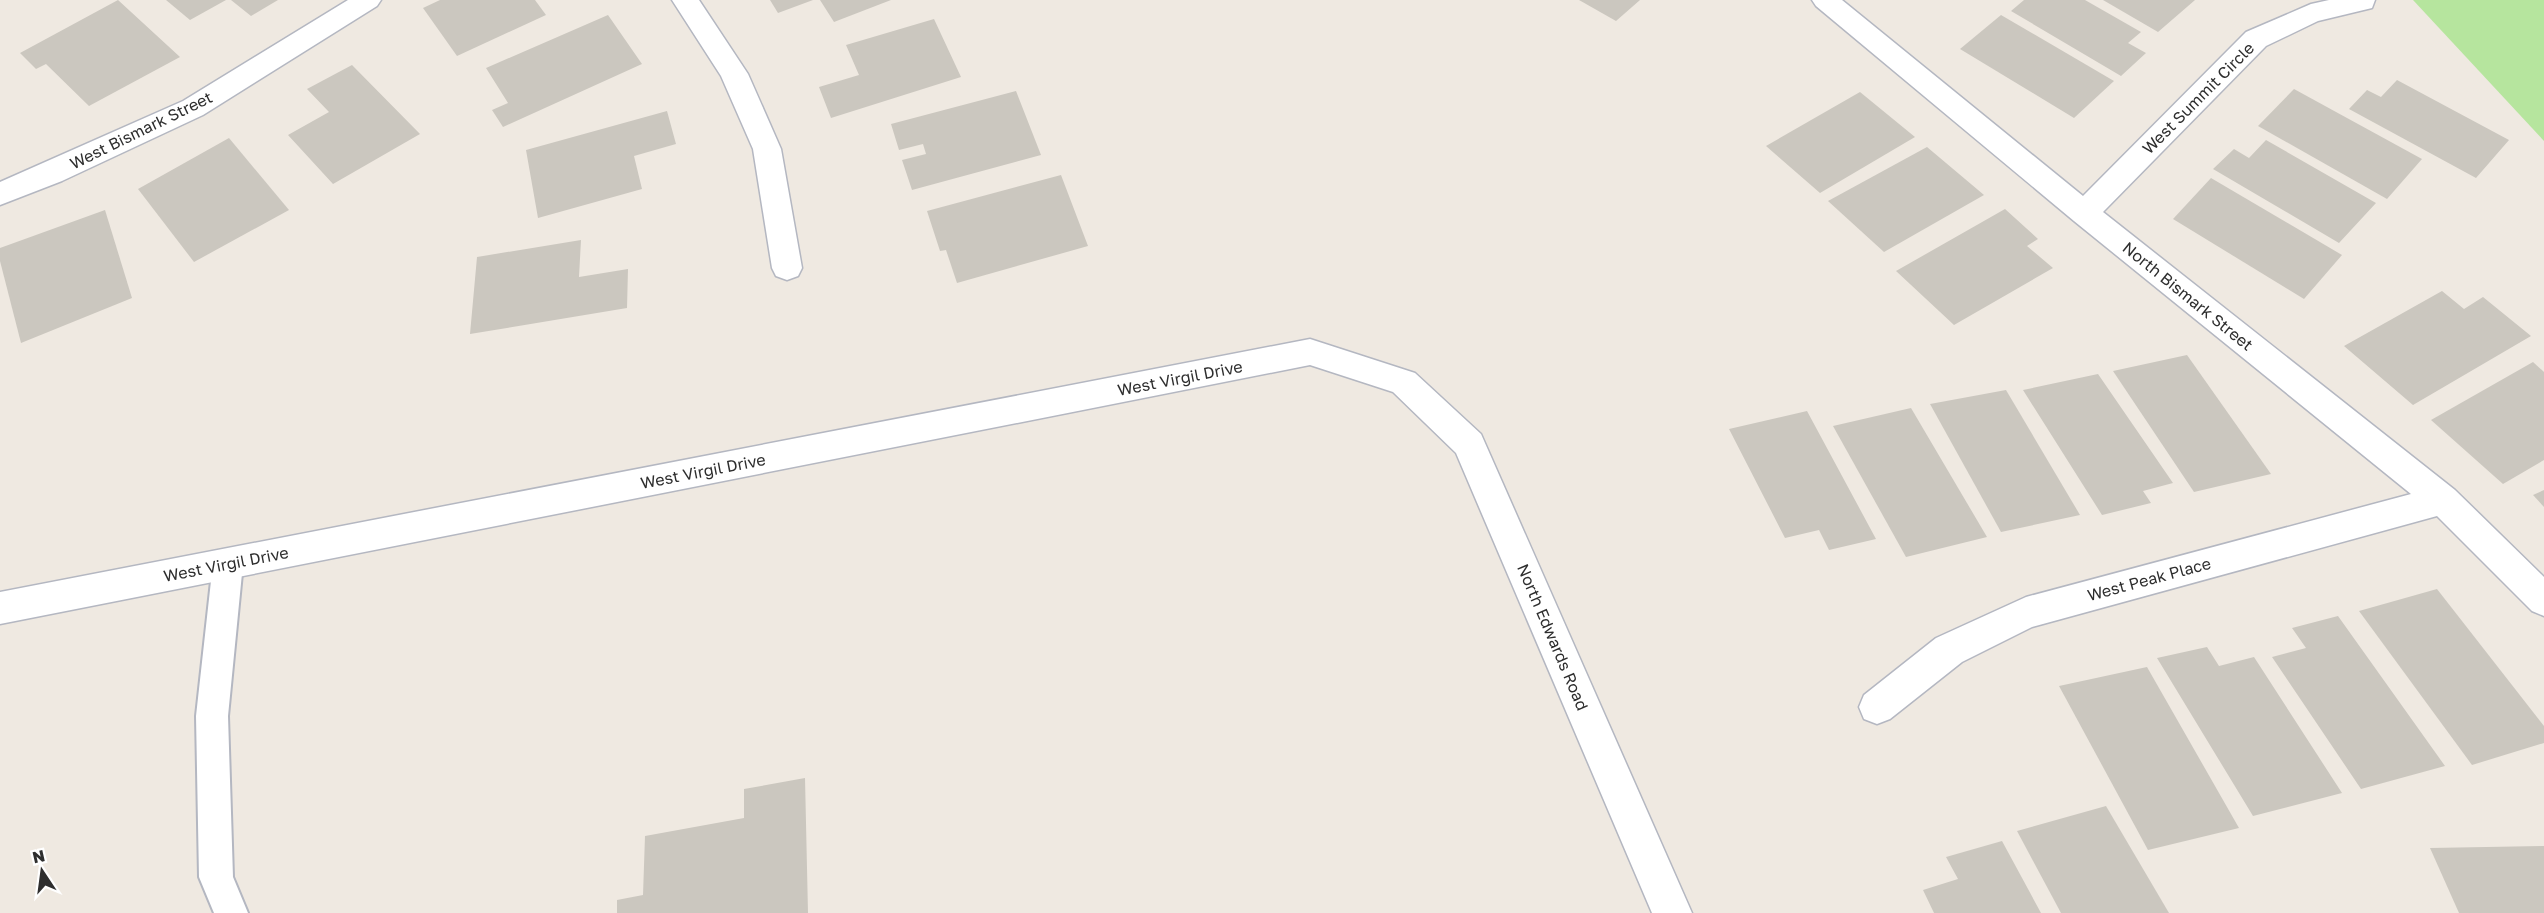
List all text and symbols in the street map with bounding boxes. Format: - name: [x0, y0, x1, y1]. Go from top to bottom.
- street label: West Summit Circle: [2138, 38, 2258, 158]
- street label: West Bismark Street: [66, 87, 216, 173]
- street label: North Bismark Street: [2119, 237, 2257, 355]
- street label: West Virgil Drive: [1116, 356, 1244, 400]
- street label: West Virgil Drive: [639, 449, 767, 493]
- street label: West Virgil Drive: [162, 542, 290, 586]
- street label: West Peak Place: [2085, 553, 2213, 605]
- street label: North Edwards Road: [1513, 561, 1593, 713]
- north arrow: [12, 841, 72, 901]
- text: N: [30, 845, 47, 867]

